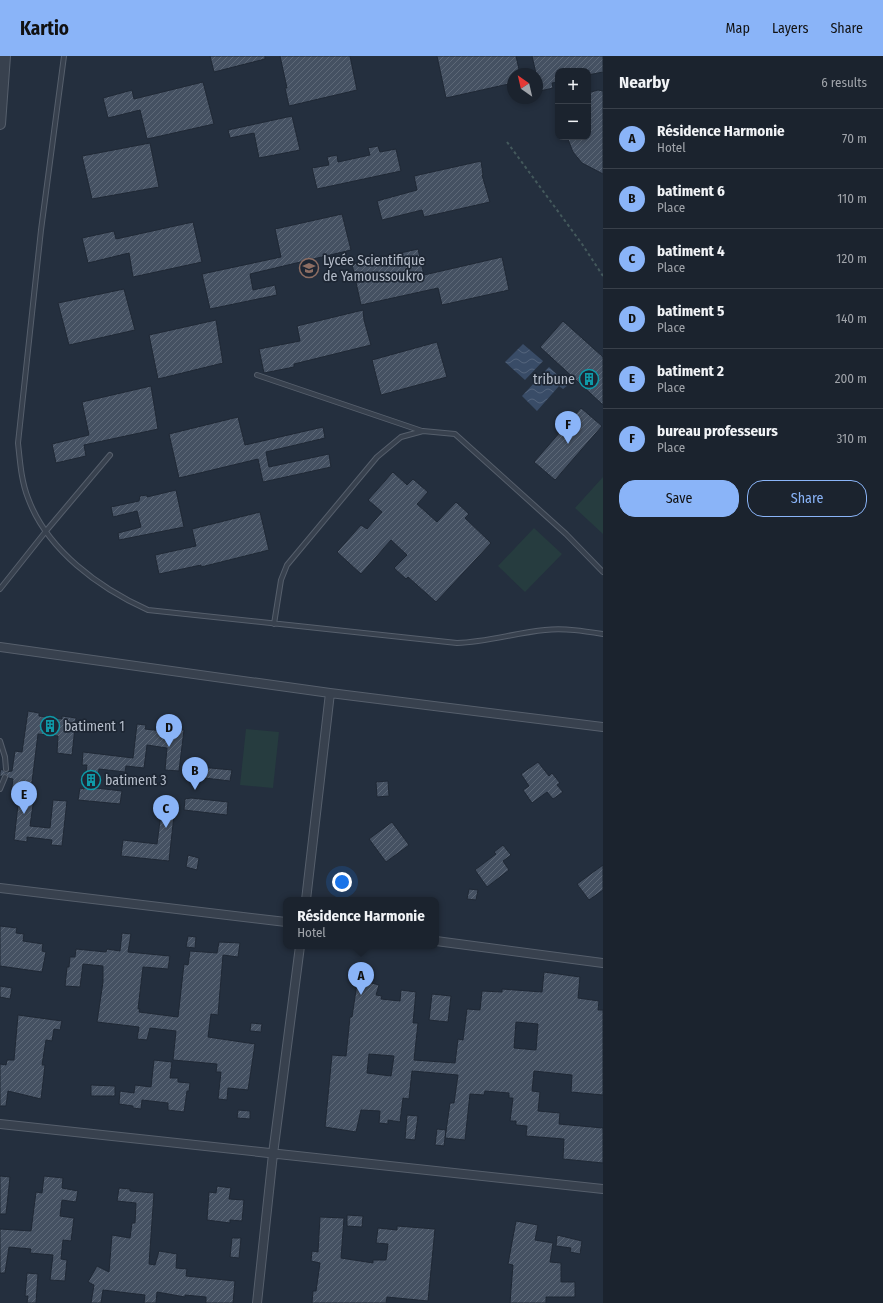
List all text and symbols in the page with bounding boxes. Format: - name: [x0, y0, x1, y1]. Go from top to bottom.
- text: Kartio: [20, 17, 69, 40]
- text: Map: [726, 20, 750, 37]
- text: Layers: [772, 20, 808, 37]
- text: Share: [830, 20, 863, 37]
- north arrow: [507, 68, 543, 104]
- map controls: [555, 68, 591, 140]
- button: +: [555, 68, 591, 104]
- text: Nearby: [619, 72, 670, 93]
- text: 6 results: [821, 75, 867, 90]
- button: −: [555, 104, 591, 140]
- text: Résidence Harmonie: [657, 122, 785, 140]
- text: A: [628, 131, 636, 146]
- text: 70 m: [842, 131, 867, 146]
- text: Hotel: [657, 140, 686, 155]
- text: batiment 6: [657, 182, 725, 200]
- text: B: [628, 191, 636, 206]
- text: 110 m: [837, 191, 867, 206]
- text: Place: [657, 200, 685, 215]
- text: batiment 4: [657, 242, 725, 260]
- text: C: [629, 251, 635, 266]
- text: 120 m: [836, 251, 867, 266]
- place label: Lycée Scientifique de Yamoussoukro: [323, 252, 425, 285]
- school or university icon: Lycée Scientifique de Yamoussoukro: [298, 257, 320, 279]
- text: Place: [657, 260, 685, 275]
- text: batiment 5: [657, 302, 724, 320]
- text: D: [628, 311, 636, 326]
- text: 140 m: [836, 311, 867, 326]
- text: Place: [657, 320, 685, 335]
- text: batiment 2: [657, 362, 724, 380]
- building icon: tribune: [578, 368, 600, 390]
- place label: tribune: [533, 371, 575, 388]
- text: E: [629, 371, 635, 386]
- text: 200 m: [835, 371, 867, 386]
- text: Place: [657, 380, 685, 395]
- pin: F: [555, 411, 581, 444]
- text: bureau professeurs: [657, 422, 778, 440]
- text: F: [629, 431, 635, 446]
- text: 310 m: [837, 431, 867, 446]
- text: Place: [657, 440, 685, 455]
- button: Save: [619, 480, 739, 517]
- button: Share: [747, 480, 867, 517]
- pin: D: [156, 714, 182, 747]
- building icon: batiment 1: [39, 715, 61, 737]
- place label: batiment 1: [64, 718, 125, 735]
- pin: B: [182, 757, 208, 790]
- building icon: batiment 3: [80, 769, 102, 791]
- place label: batiment 3: [105, 772, 167, 789]
- pin: E: [11, 781, 37, 814]
- pin: C: [153, 795, 179, 828]
- your location: [332, 872, 352, 892]
- popup: [283, 897, 439, 949]
- text: Résidence Harmonie: [297, 907, 425, 925]
- text: Hotel: [297, 925, 326, 940]
- pin: A: [348, 962, 374, 995]

